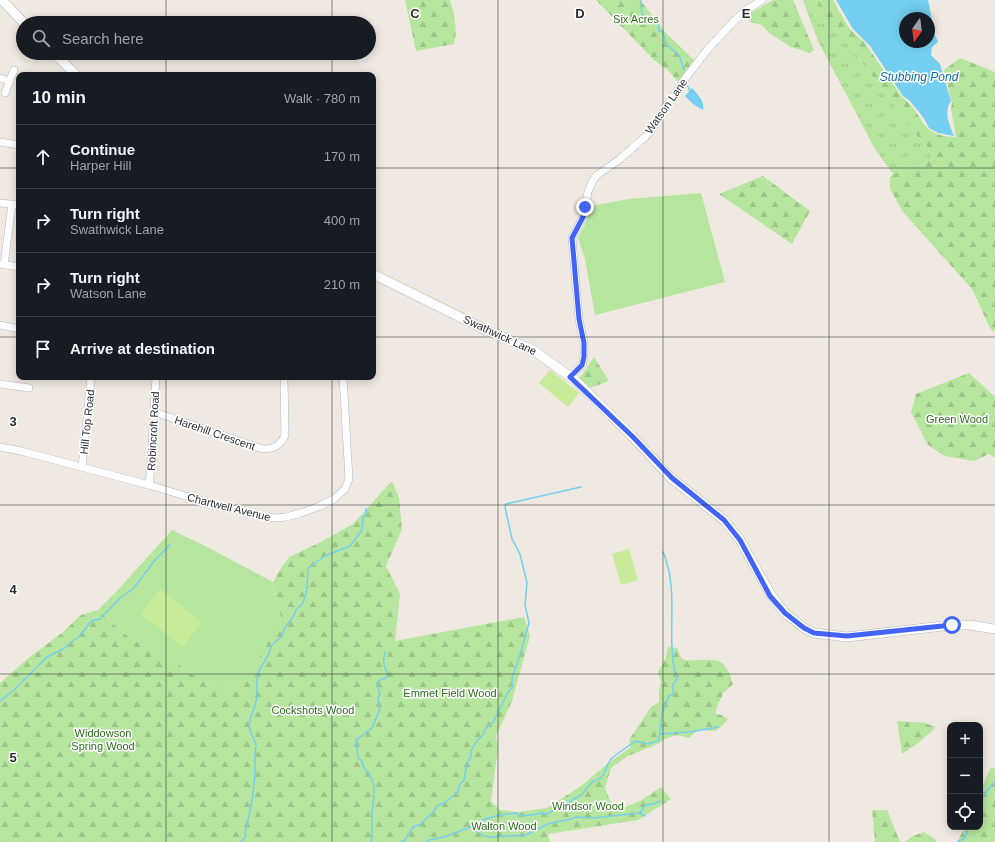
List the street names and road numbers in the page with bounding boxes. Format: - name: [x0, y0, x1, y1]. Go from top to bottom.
- street label: Watson Lane: [643, 76, 689, 136]
- street label: Swathwick Lane: [461, 313, 539, 357]
- street label: Hill Top Road: [78, 389, 96, 455]
- street label: Robincroft Road: [145, 391, 161, 471]
- street label: Harehill Crescent: [173, 414, 257, 452]
- street label: Chartwell Avenue: [186, 491, 272, 523]

